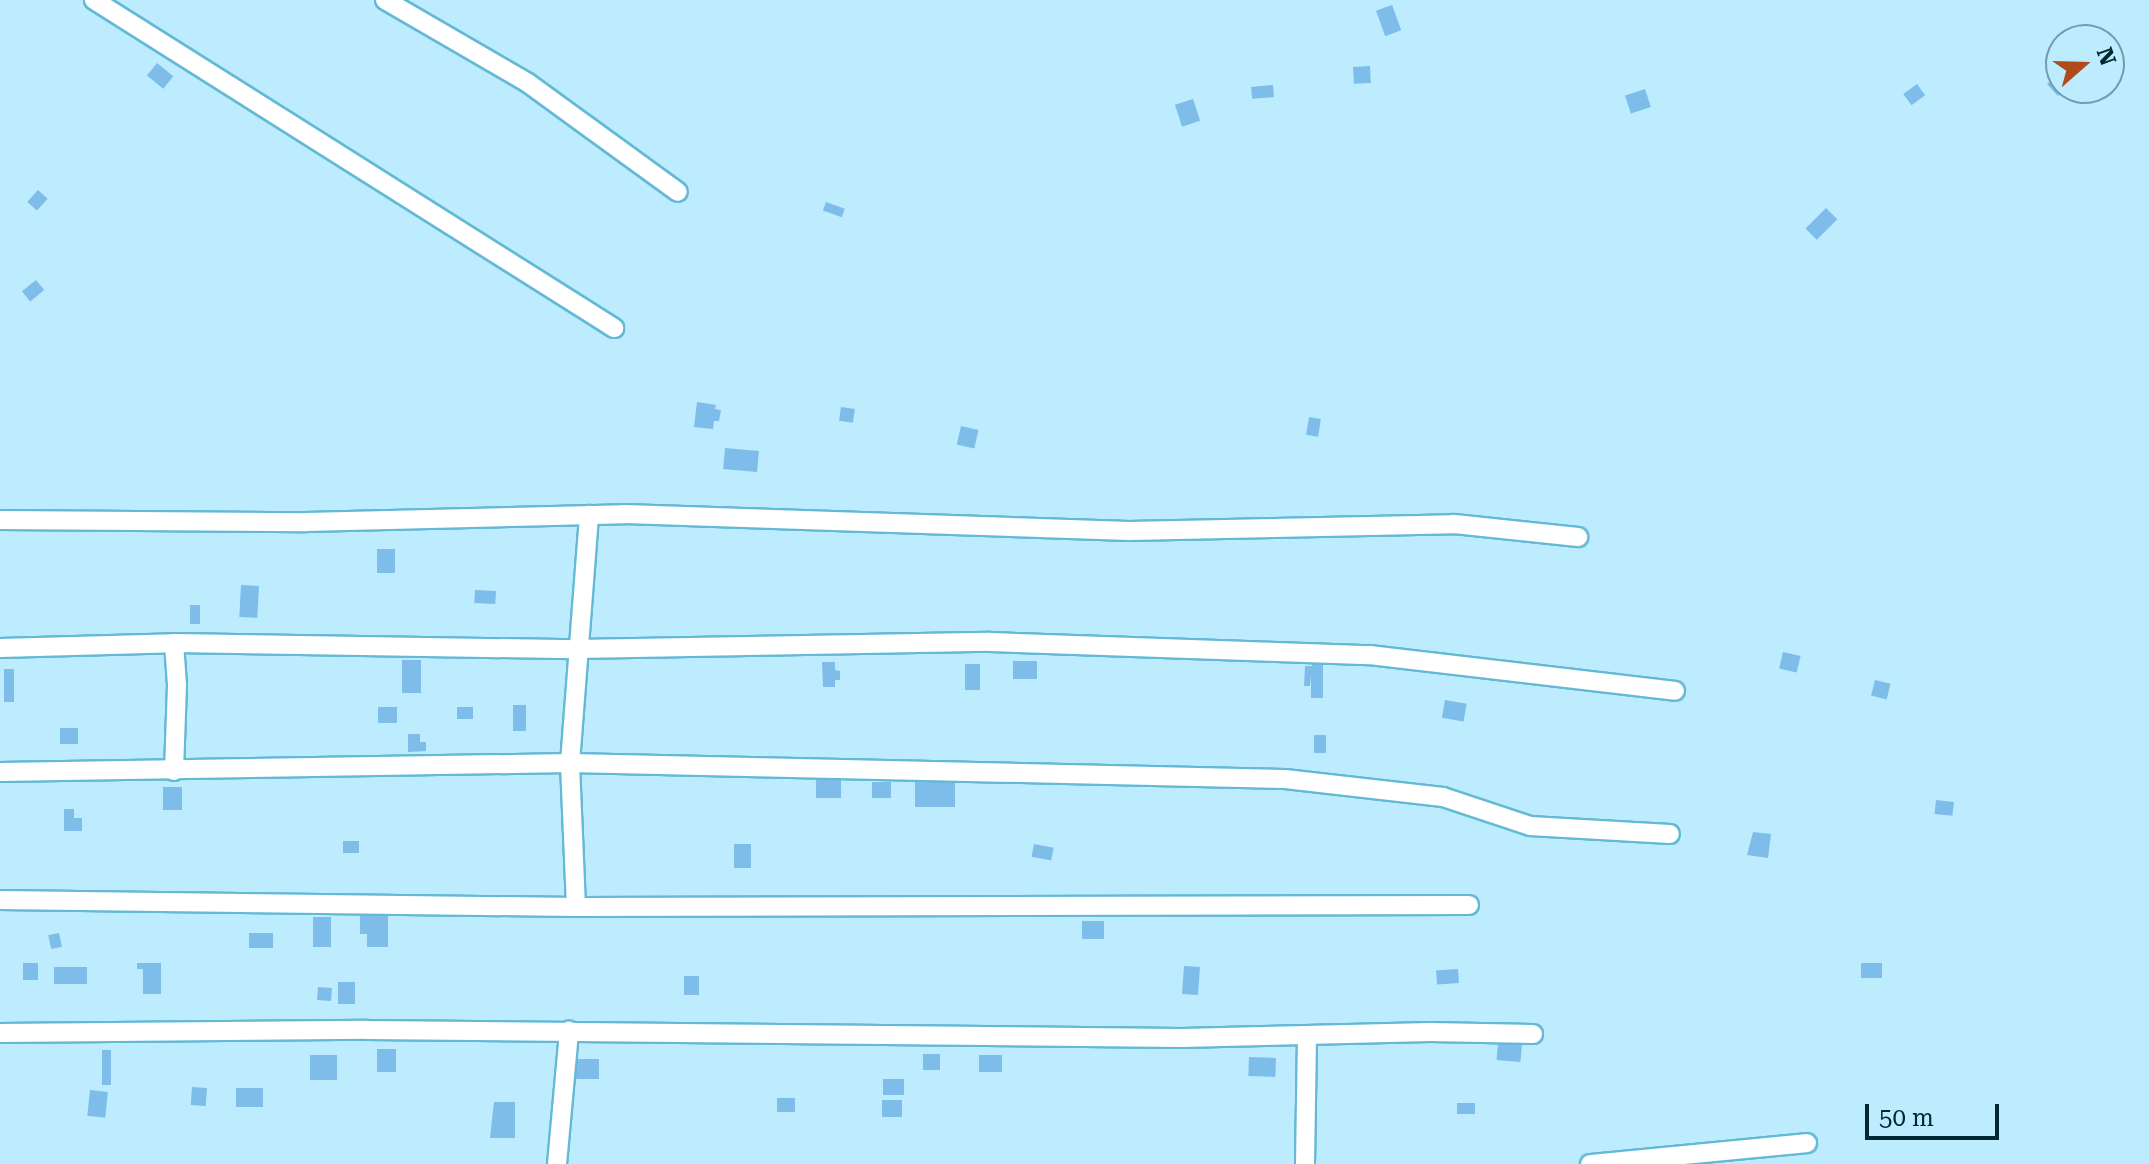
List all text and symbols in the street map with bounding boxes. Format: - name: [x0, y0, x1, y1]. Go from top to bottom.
- north arrow: [2045, 24, 2125, 104]
- text: N: [2091, 44, 2121, 69]
- scale bar: [1869, 1088, 2003, 1138]
- text: 50 m: [1879, 1104, 1934, 1132]

